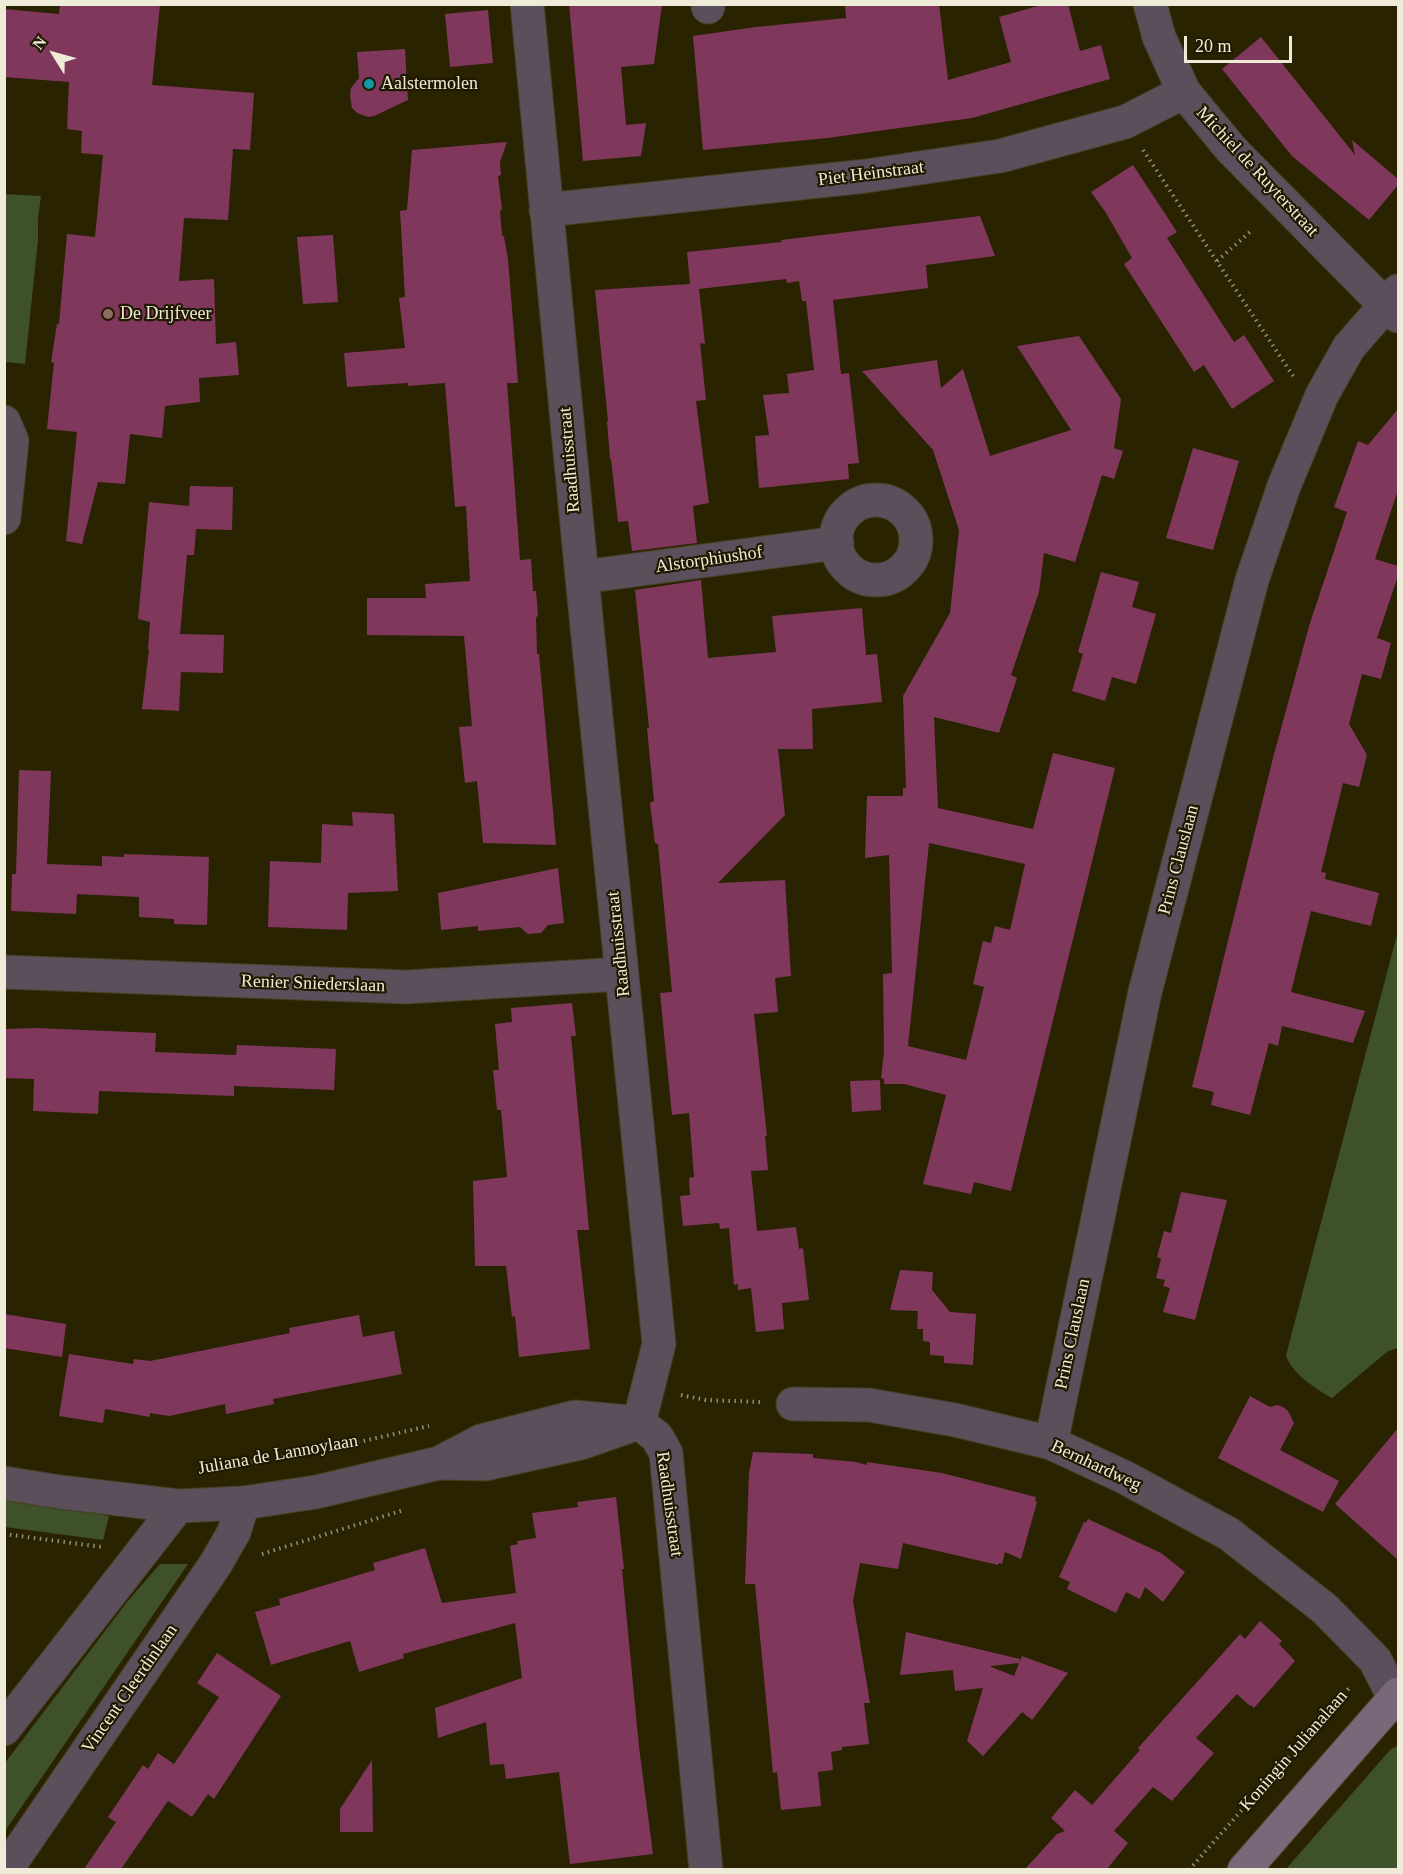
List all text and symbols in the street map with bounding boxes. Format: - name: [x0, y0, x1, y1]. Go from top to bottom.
- north arrow: [24, 24, 84, 84]
- scale bar: [1187, 24, 1295, 62]
- text: N: [29, 33, 49, 53]
- text: 20 m: [1195, 36, 1232, 56]
- place label: Aalstermolen: [381, 73, 478, 95]
- marker: Aalstermolen: [362, 77, 376, 91]
- street label: Michiel de Ruyterstraat: [1191, 102, 1323, 242]
- street label: Piet Heinstraat: [817, 157, 925, 191]
- place label: De Drijfveer: [120, 303, 211, 325]
- marker: De Drijfveer: [101, 307, 115, 321]
- street label: Raadhuisstraat: [555, 406, 585, 514]
- street label: Alstorphiushof: [654, 542, 764, 578]
- street label: Prins Clauslaan: [1154, 803, 1204, 917]
- street label: Raadhuisstraat: [603, 890, 635, 998]
- street label: Renier Sniederslaan: [240, 971, 386, 997]
- street label: Prins Clauslaan: [1051, 1277, 1095, 1391]
- street label: Juliana de Lannoylaan: [196, 1430, 360, 1480]
- street label: Bernhardweg: [1047, 1436, 1145, 1496]
- street label: Raadhuisstraat: [651, 1450, 687, 1558]
- street label: Vincent Cleerdinlaan: [77, 1620, 183, 1758]
- street label: Koningin Julianalaan: [1236, 1686, 1352, 1816]

